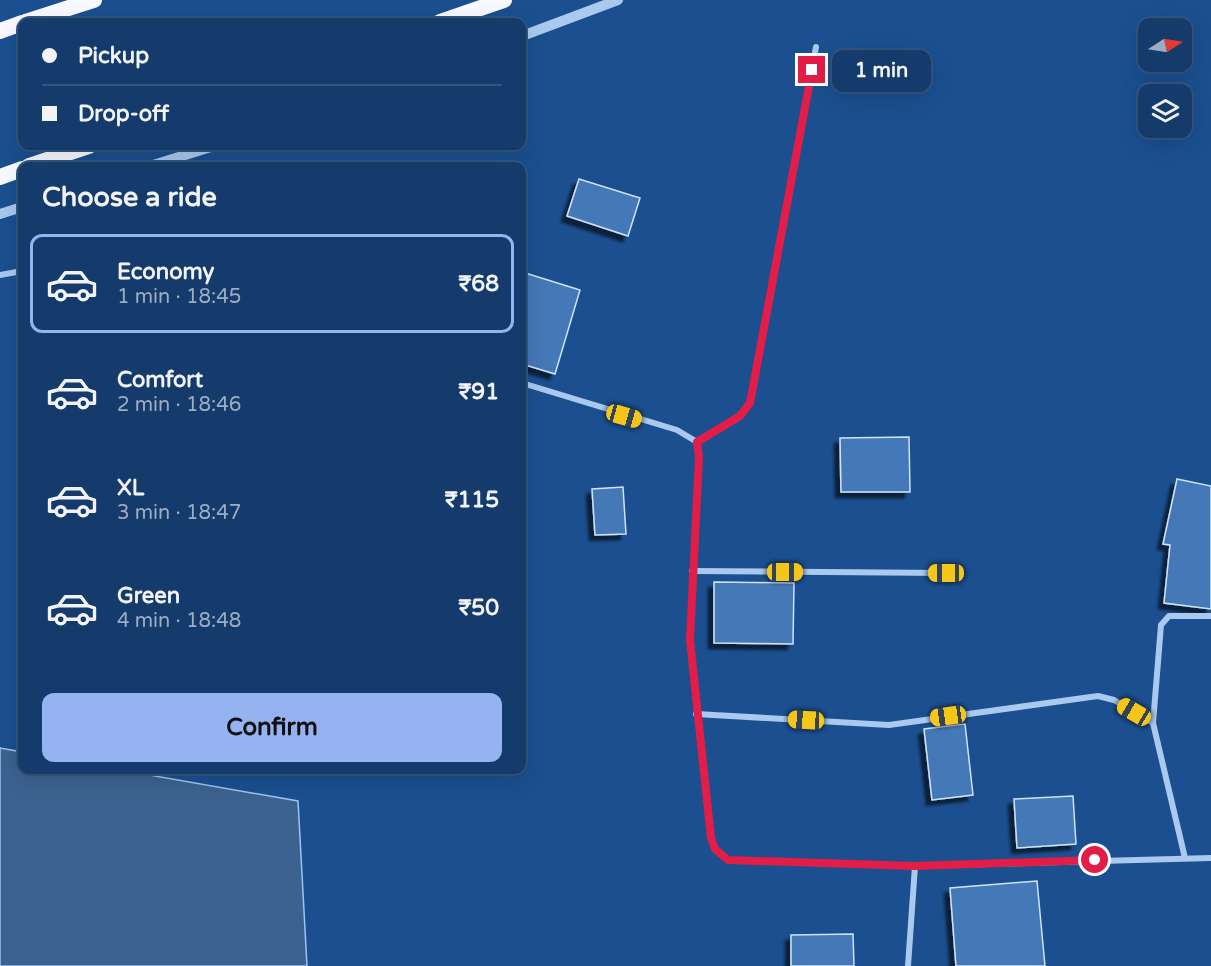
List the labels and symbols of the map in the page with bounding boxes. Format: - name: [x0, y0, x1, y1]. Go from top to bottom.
- north arrow: [1138, 18, 1192, 72]
- callout: 1 min: [833, 49, 932, 91]
- route end: [798, 56, 825, 83]
- car: [604, 402, 644, 430]
- car: [767, 563, 803, 581]
- car: [928, 564, 964, 582]
- car: [1114, 695, 1154, 729]
- car: [929, 705, 967, 727]
- car: [788, 710, 824, 730]
- route start: [1081, 846, 1108, 873]

